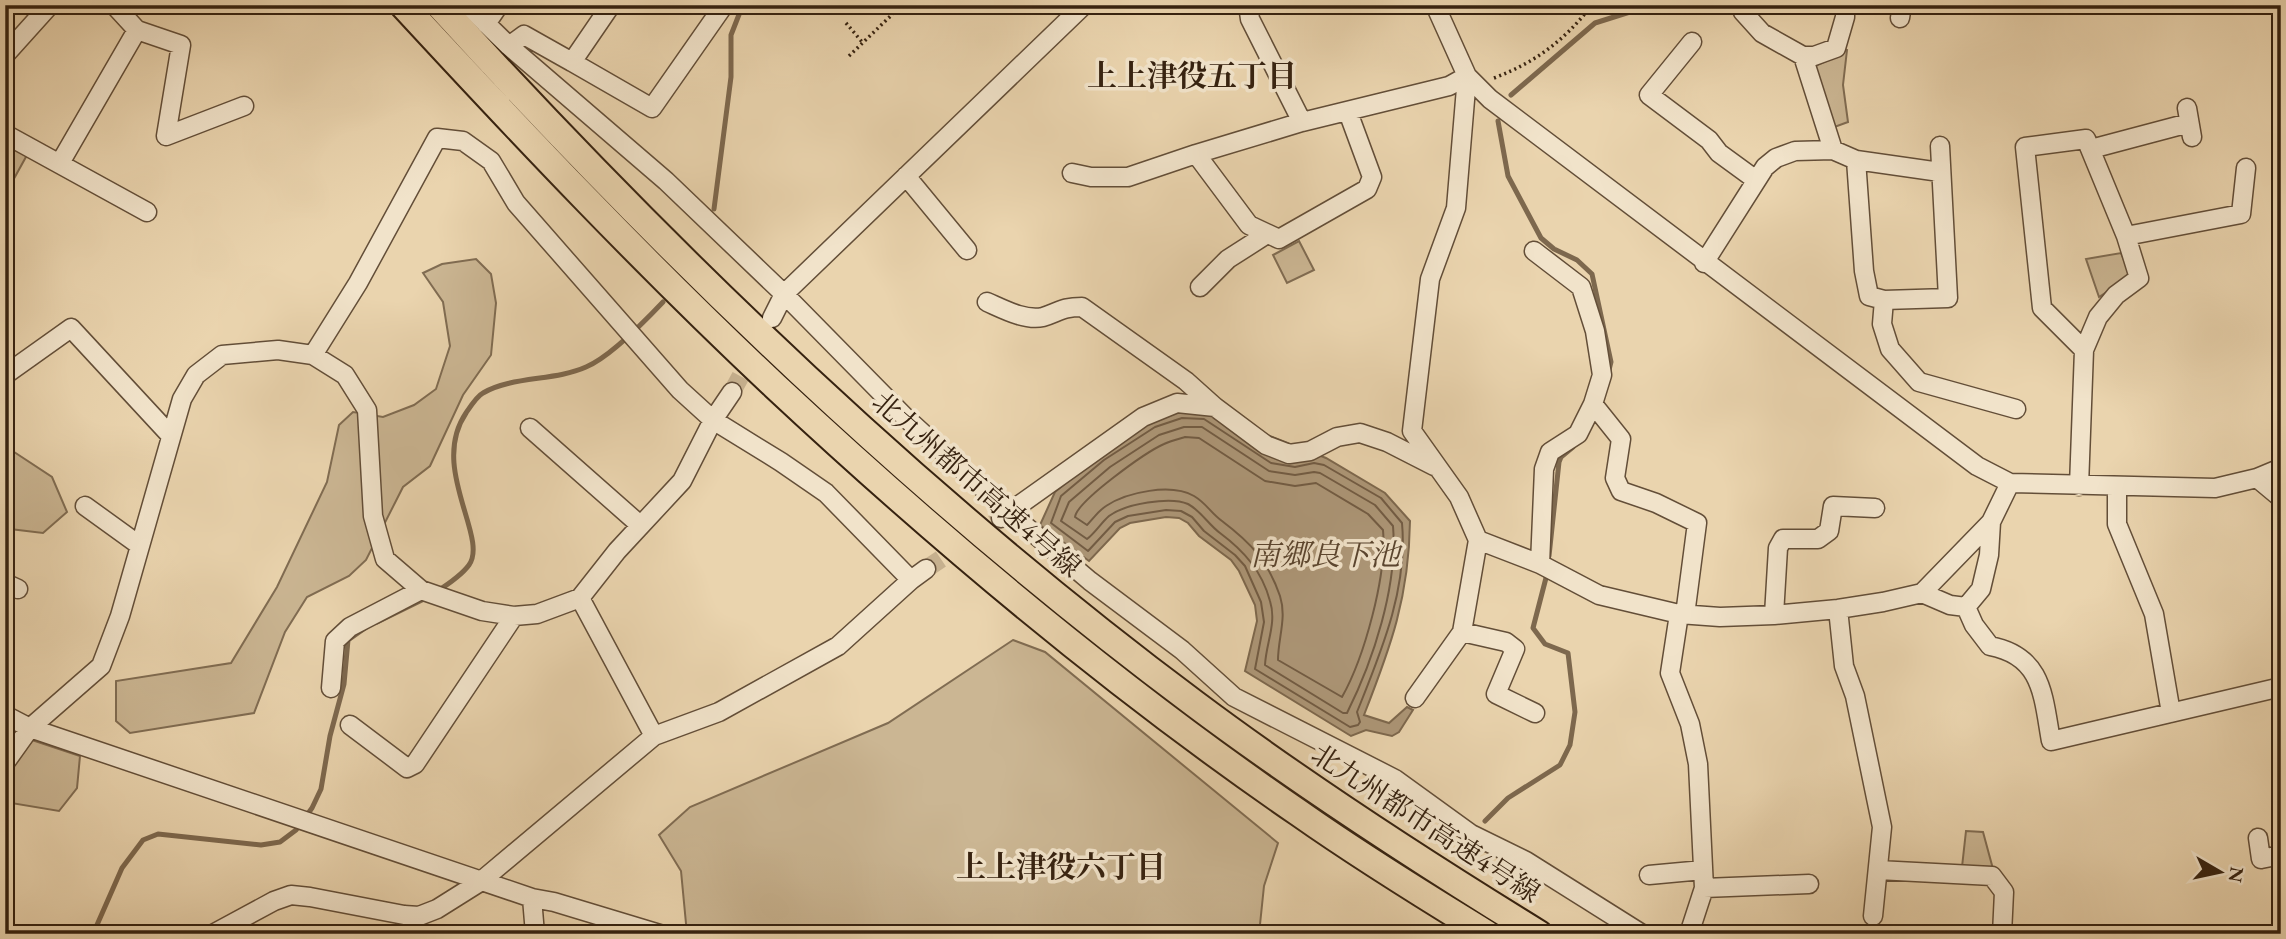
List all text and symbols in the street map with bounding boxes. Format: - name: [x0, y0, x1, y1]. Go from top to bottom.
- district label: 上上津役五丁目: [1087, 56, 1297, 95]
- street label: 北九州都市高速4号線: [865, 383, 1089, 585]
- water label: 南郷良下池: [1250, 535, 1403, 574]
- street label: 北九州都市高速4号線: [1305, 736, 1547, 910]
- north arrow: [2184, 838, 2254, 908]
- district label: 上上津役六丁目: [956, 847, 1166, 886]
- text: N: [2223, 865, 2250, 885]

